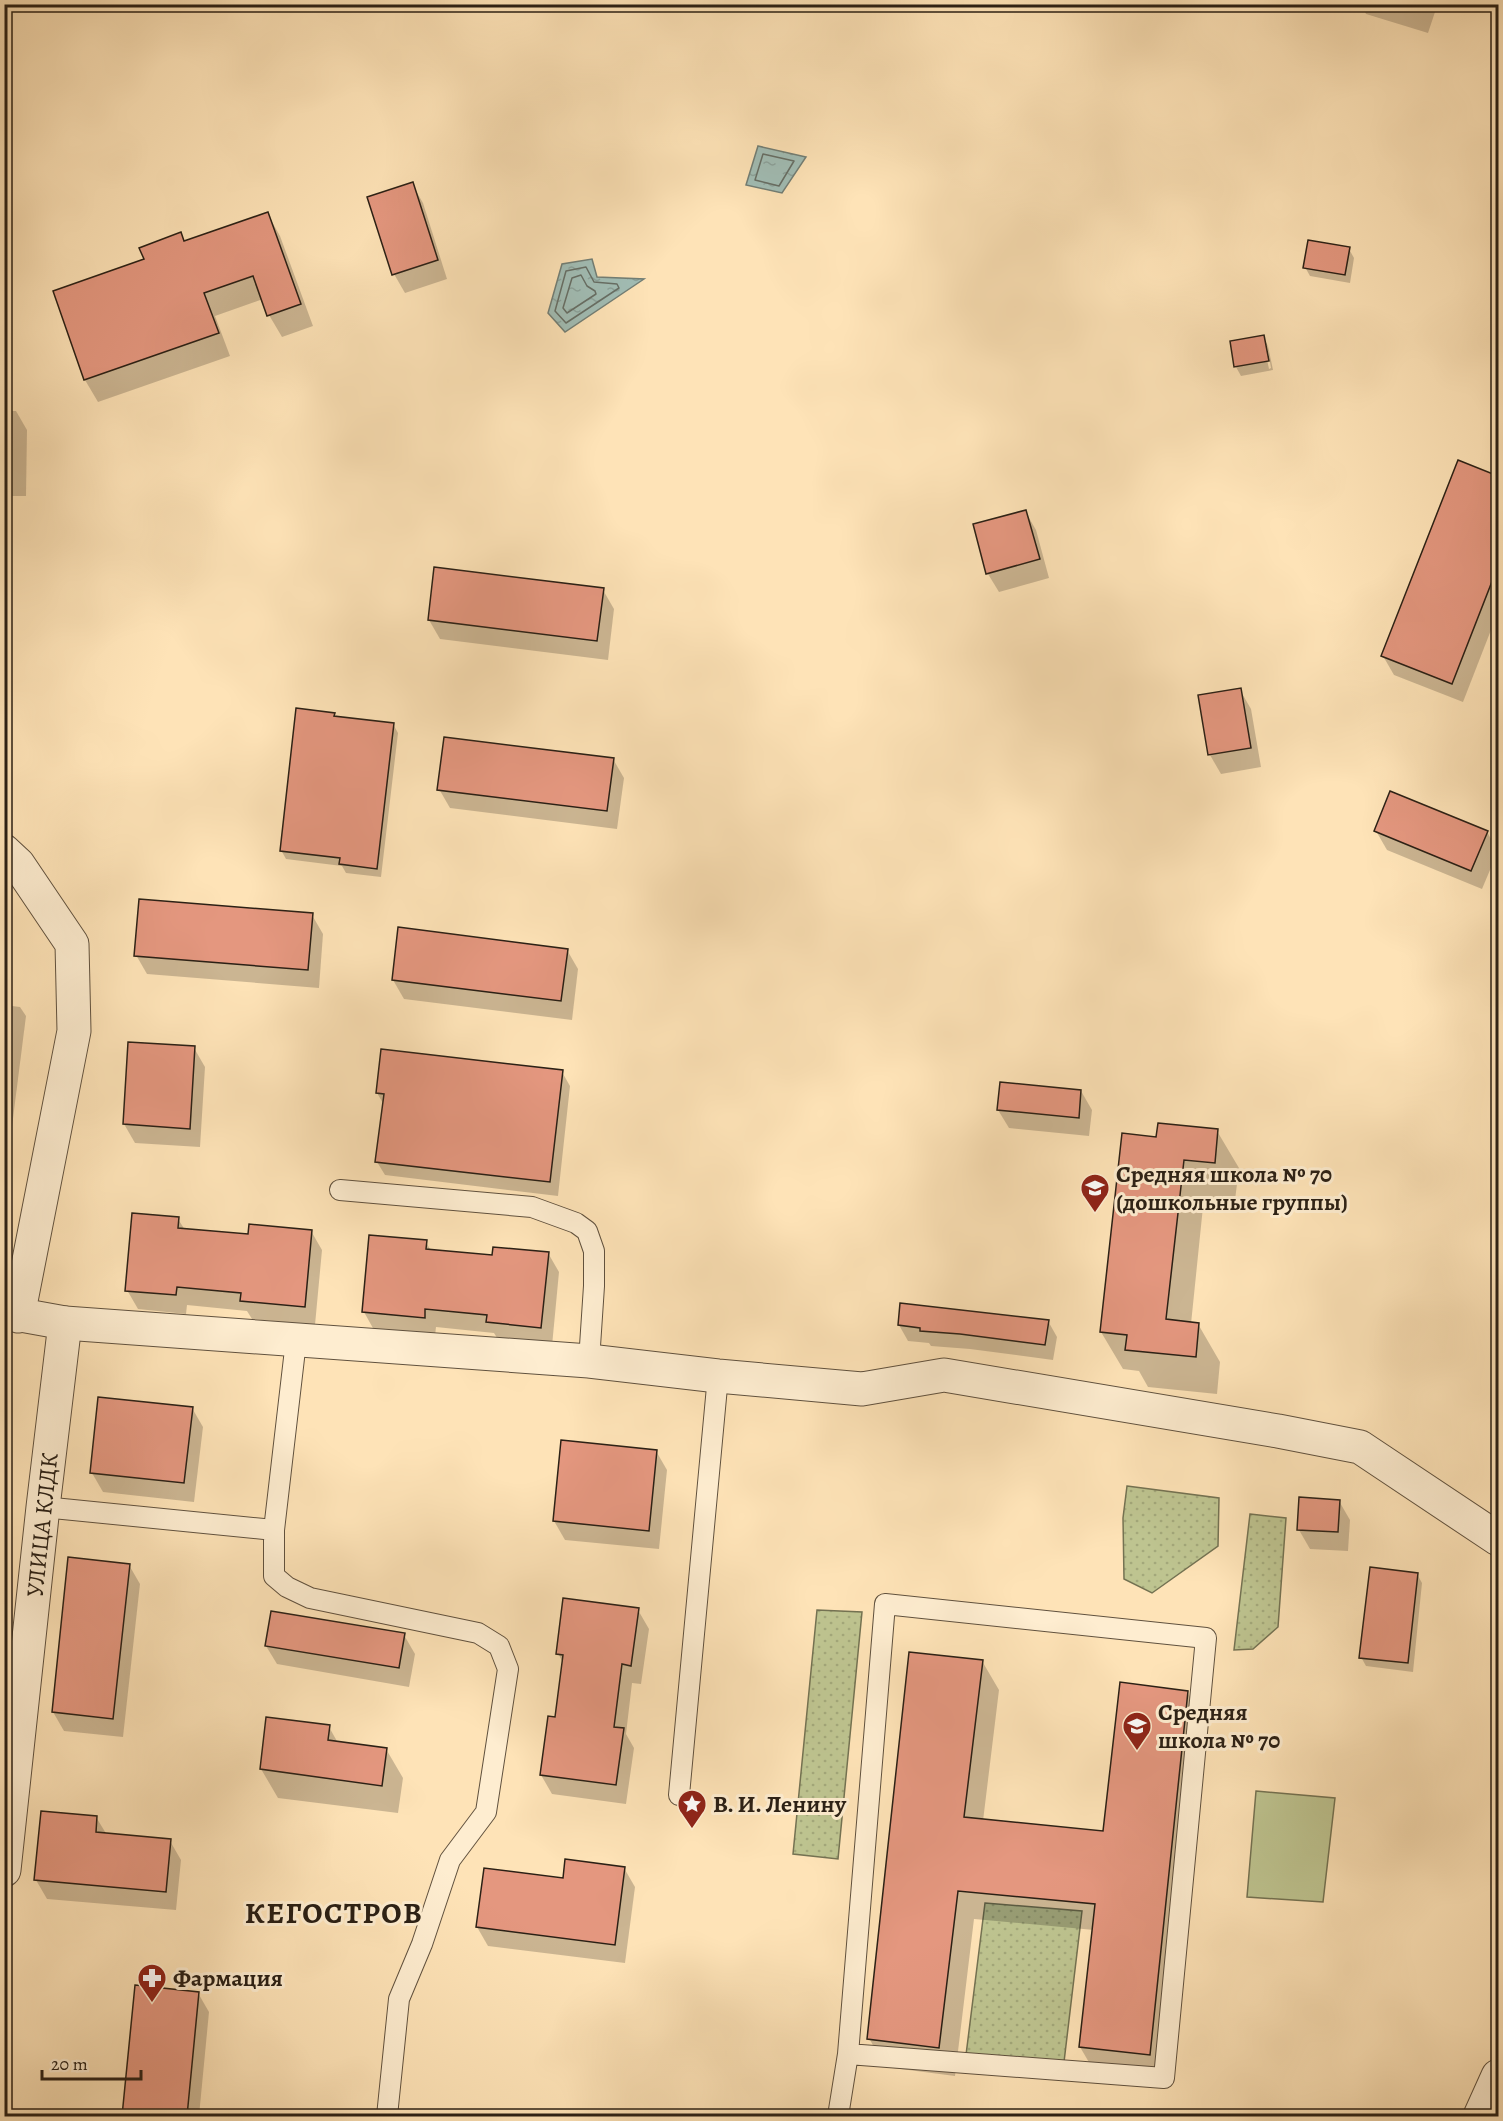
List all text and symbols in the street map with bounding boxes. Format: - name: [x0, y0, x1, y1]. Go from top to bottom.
- place label: Средняя школа № 70 (дошкольные группы): [1116, 1158, 1348, 1218]
- school or university icon: Средняя школа № 70 (дошкольные группы): [1079, 1172, 1111, 1214]
- street label: УЛИЦА КЛДК: [19, 1451, 66, 1599]
- place label: Средняя школа № 70: [1158, 1696, 1280, 1756]
- school or university icon: Средняя школа № 70: [1121, 1710, 1153, 1752]
- place icon: В. И. Ленину: [676, 1788, 708, 1830]
- place label: В. И. Ленину: [713, 1788, 847, 1820]
- district label: КЕГОСТРОВ: [245, 1893, 423, 1933]
- pharmacy icon: Фармация: [136, 1962, 168, 2004]
- place label: Фармация: [173, 1962, 283, 1994]
- scale bar: [42, 2043, 141, 2081]
- text: 20 m: [51, 2052, 88, 2076]

